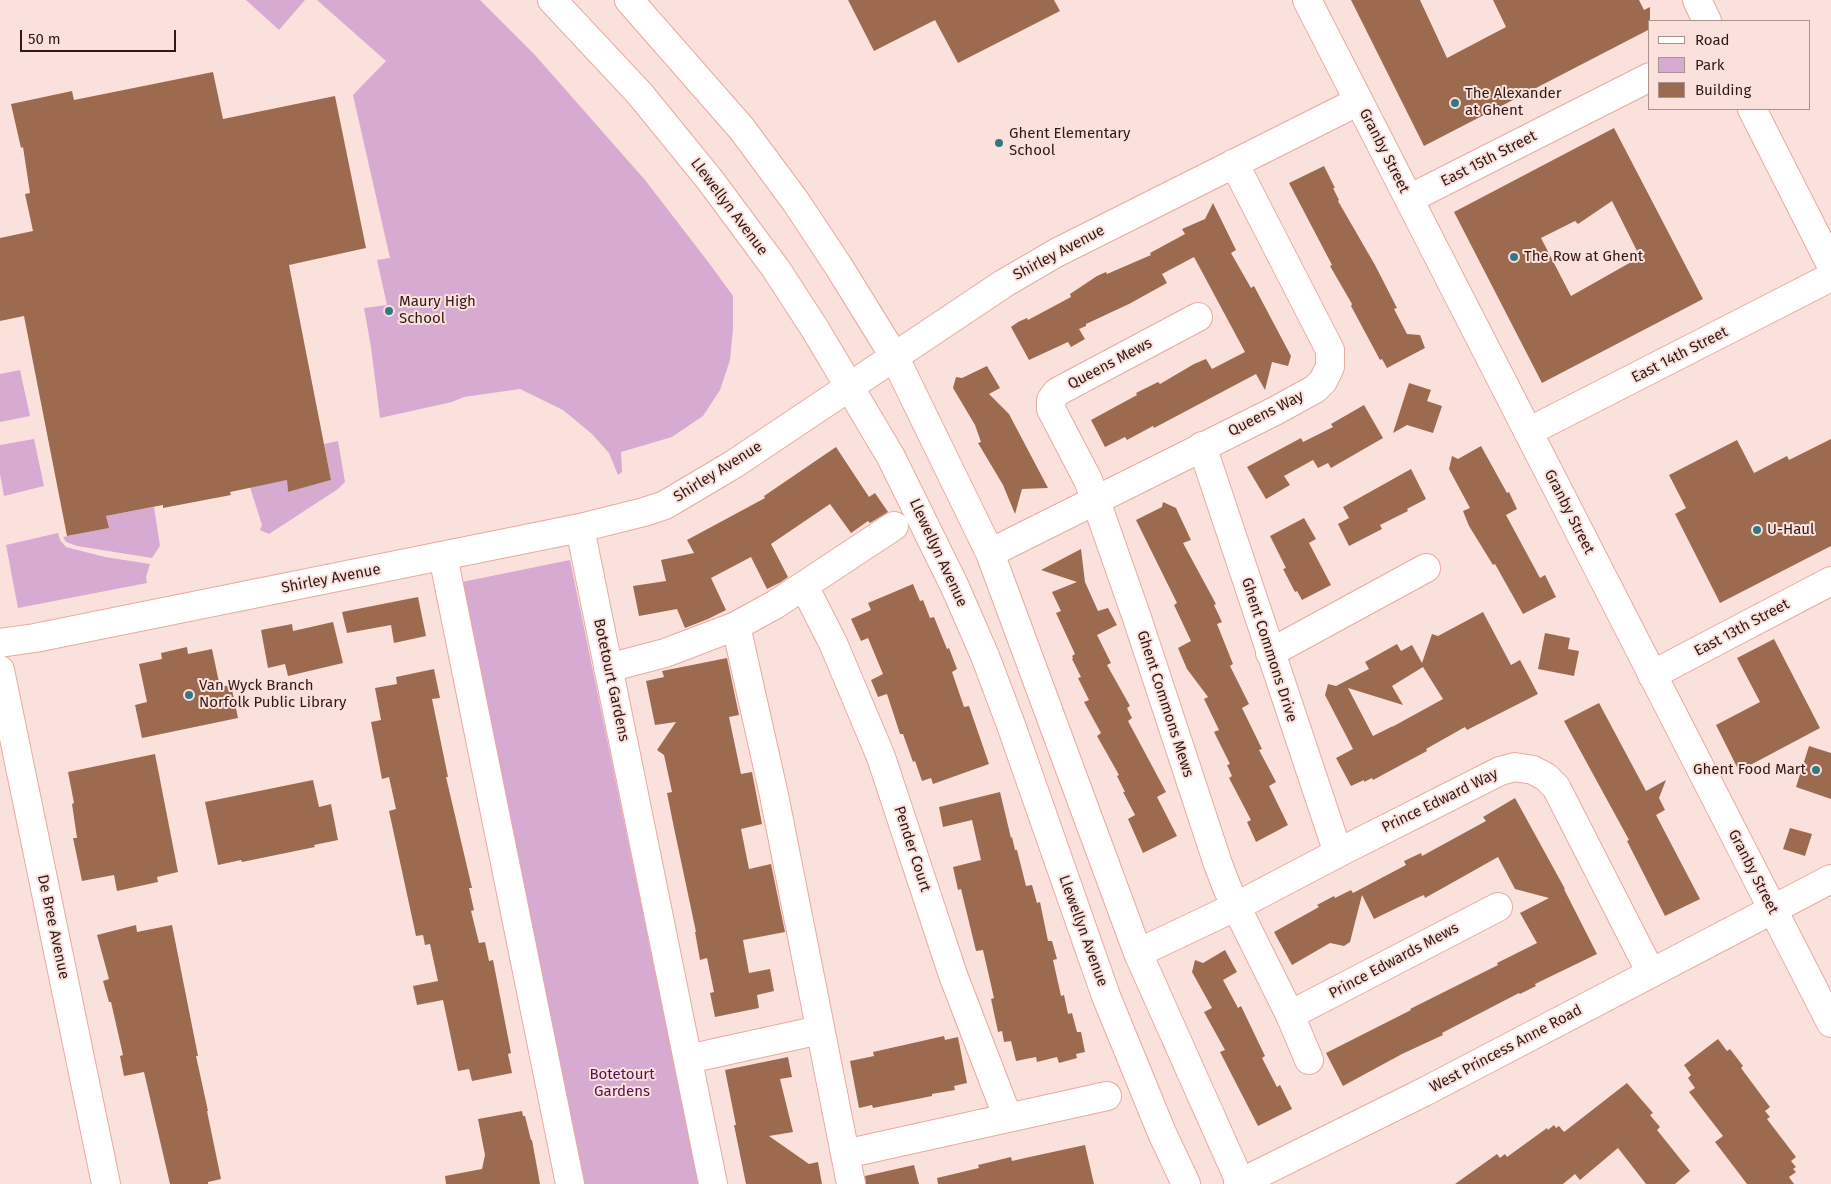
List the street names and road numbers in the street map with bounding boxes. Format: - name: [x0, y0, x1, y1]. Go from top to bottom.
- street label: Granby Street: [1355, 106, 1413, 196]
- street label: East 15th Street: [1438, 127, 1540, 191]
- street label: Llewellyn Avenue: [687, 155, 771, 259]
- street label: Shirley Avenue: [1010, 221, 1108, 285]
- street label: East 14th Street: [1629, 323, 1731, 387]
- street label: Queens Mews: [1065, 334, 1155, 394]
- street label: Queens Way: [1225, 387, 1307, 441]
- street label: Shirley Avenue: [671, 438, 765, 506]
- street label: Granby Street: [1540, 467, 1598, 557]
- street label: Llewellyn Avenue: [905, 496, 971, 610]
- street label: Shirley Avenue: [280, 561, 382, 597]
- street label: Ghent Commons Drive: [1237, 575, 1301, 725]
- street label: East 13th Street: [1691, 595, 1793, 661]
- street label: Botetourt Gardens: [589, 617, 633, 743]
- street label: Ghent Commons Mews: [1133, 628, 1197, 780]
- street label: Prince Edward Way: [1379, 765, 1501, 837]
- street label: Pender Court: [890, 804, 934, 894]
- street label: Granby Street: [1724, 827, 1782, 917]
- street label: De Bree Avenue: [33, 873, 73, 981]
- street label: Llewellyn Avenue: [1054, 873, 1112, 989]
- street label: Prince Edwards Mews: [1326, 919, 1462, 1003]
- street label: West Princess Anne Road: [1427, 1001, 1585, 1097]

